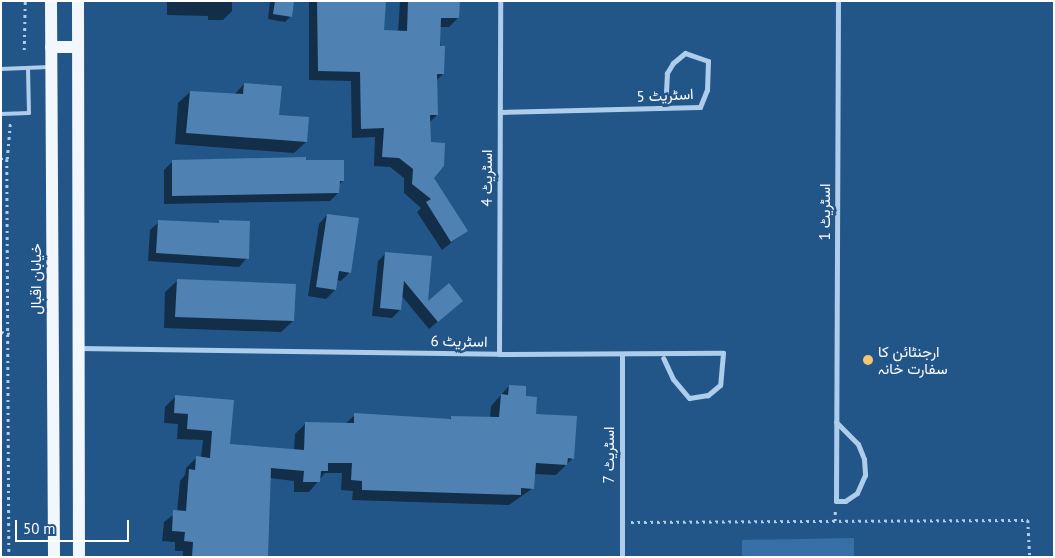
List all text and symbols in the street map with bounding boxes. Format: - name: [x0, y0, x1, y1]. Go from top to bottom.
- street label: اسٹریٹ 5: [636, 85, 694, 105]
- street label: اسٹریٹ 4: [478, 150, 496, 206]
- street label: اسٹریٹ 1: [816, 184, 834, 240]
- street label: خیابان اقبال: [27, 244, 45, 314]
- street label: اسٹریٹ 6: [430, 332, 488, 350]
- place label: ارجنٹائن کا سفارت خانہ: [878, 342, 948, 377]
- marker: ارجنٹائن کا سفارت خانہ: [862, 354, 874, 366]
- street label: اسٹریٹ 7: [600, 427, 618, 483]
- scale bar: [18, 510, 131, 542]
- text: 50 m: [23, 519, 56, 538]

